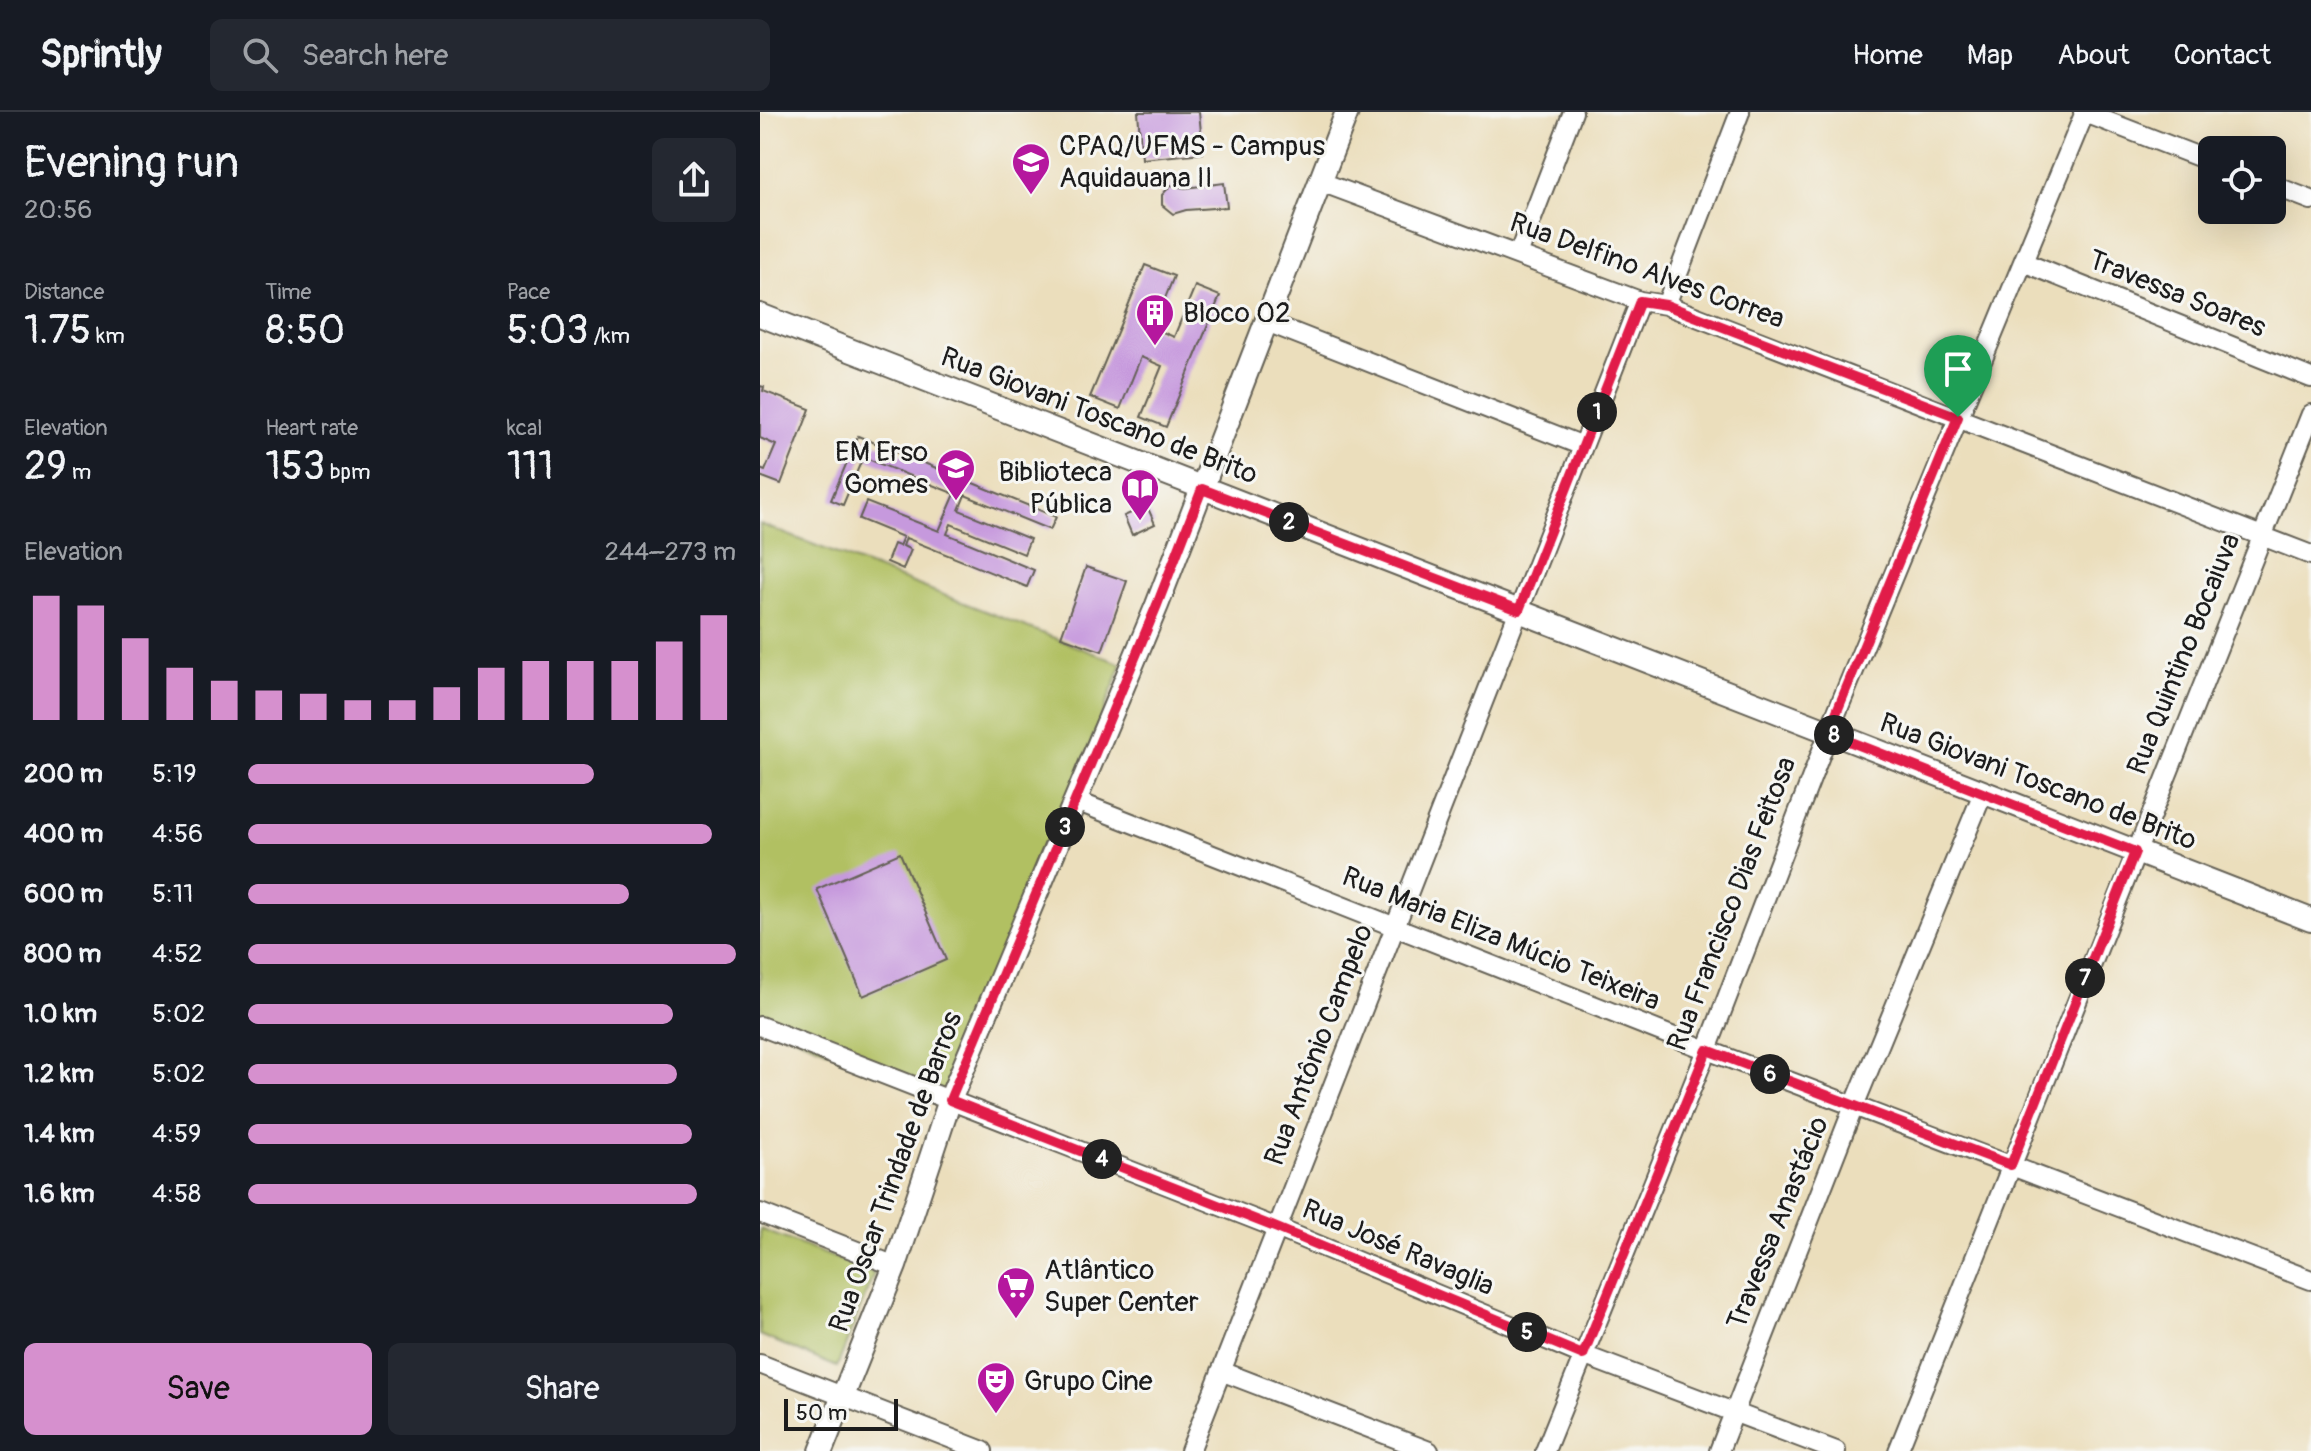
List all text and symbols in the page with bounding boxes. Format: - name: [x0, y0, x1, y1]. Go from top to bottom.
- search box: [210, 19, 770, 91]
- text: Sprintly: [40, 31, 162, 79]
- icon: search: [238, 33, 282, 77]
- text: Search here: [302, 37, 448, 74]
- text: Home: [1852, 38, 1923, 73]
- text: Map: [1967, 38, 2013, 73]
- text: About: [2057, 38, 2130, 73]
- text: Contact: [2174, 38, 2271, 73]
- place label: CPAQ/UFMS - Campus Aquidauana II: [1059, 129, 1325, 196]
- text: Evening run: [24, 136, 239, 191]
- map controls: [2198, 136, 2286, 224]
- button: locate: [2198, 136, 2286, 224]
- button: share: [652, 138, 736, 222]
- school or university icon: CPAQ/UFMS - Campus Aquidauana II: [1010, 141, 1052, 196]
- text: 20:56: [24, 194, 92, 226]
- street label: Rua Delfino Alves Correa: [1505, 205, 1789, 337]
- street label: Travessa Soares: [2083, 242, 2271, 346]
- text: Distance: [24, 278, 104, 306]
- text: Time: [265, 278, 311, 306]
- text: Pace: [507, 278, 550, 306]
- building icon: Bloco 02: [1134, 292, 1176, 347]
- place label: Bloco 02: [1183, 296, 1291, 331]
- text: 1.75: [24, 306, 91, 355]
- text: 8:50: [265, 306, 345, 355]
- text: 5:03: [507, 306, 589, 355]
- text: km: [91, 322, 125, 350]
- text: /km: [589, 322, 630, 350]
- pin: [1924, 335, 1992, 417]
- street label: Rua Giovani Toscano de Brito: [936, 339, 1262, 493]
- icon: arrive: [1936, 347, 1980, 391]
- pin: 1: [1577, 392, 1617, 432]
- text: 1: [1593, 398, 1601, 426]
- text: Elevation: [24, 414, 108, 442]
- text: Heart rate: [265, 414, 358, 442]
- text: kcal: [507, 414, 542, 442]
- place label: EM Erso Gomes: [835, 435, 928, 502]
- text: 29: [24, 442, 67, 491]
- text: 153: [265, 442, 325, 491]
- text: 111: [507, 442, 554, 491]
- school or university icon: EM Erso Gomes: [935, 447, 977, 502]
- place label: Biblioteca Pública: [998, 455, 1112, 522]
- text: m: [67, 458, 91, 486]
- text: bpm: [325, 458, 370, 486]
- library icon: Biblioteca Pública: [1119, 467, 1161, 522]
- pin: 2: [1269, 502, 1309, 542]
- text: 2: [1283, 508, 1295, 536]
- street label: Rua Quintino Bocaiuva: [2120, 528, 2248, 780]
- text: Elevation: [24, 536, 123, 568]
- text: 244–273 m: [604, 536, 736, 568]
- street label: Rua Giovani Toscano de Brito: [1875, 705, 2201, 859]
- pin: 8: [1814, 715, 1854, 755]
- text: 8: [1828, 721, 1840, 749]
- street label: Rua Francisco Dias Feitosa: [1660, 752, 1804, 1056]
- text: 200 m: [24, 758, 103, 790]
- text: 5:19: [152, 758, 197, 790]
- pin: 3: [1045, 807, 1085, 847]
- text: 3: [1059, 813, 1071, 841]
- text: 400 m: [24, 818, 103, 850]
- text: 4:56: [152, 818, 203, 850]
- street label: Rua Maria Eliza Múcio Teixeira: [1337, 859, 1665, 1019]
- text: 600 m: [24, 878, 103, 910]
- text: 5:11: [152, 878, 193, 910]
- street label: Rua Antônio Campelo: [1257, 919, 1381, 1171]
- text: 800 m: [24, 938, 101, 970]
- text: 4:52: [152, 938, 203, 970]
- pin: 7: [2065, 958, 2105, 998]
- text: 7: [2079, 964, 2091, 992]
- text: 1.0 km: [24, 998, 97, 1030]
- text: 5:02: [152, 998, 205, 1030]
- street label: Rua Oscar Trindade de Barros: [822, 1006, 971, 1337]
- pin: 6: [1750, 1054, 1790, 1094]
- text: 1.2 km: [24, 1058, 94, 1090]
- text: 5:02: [152, 1058, 205, 1090]
- text: 6: [1764, 1060, 1776, 1088]
- street label: Travessa Anastácio: [1719, 1111, 1837, 1335]
- text: 1.4 km: [24, 1118, 95, 1150]
- text: 4:59: [152, 1118, 202, 1150]
- pin: 4: [1082, 1139, 1122, 1179]
- text: 4: [1096, 1145, 1108, 1173]
- text: 1.6 km: [24, 1178, 95, 1210]
- text: 4:58: [152, 1178, 201, 1210]
- street label: Rua José Ravaglia: [1297, 1192, 1499, 1304]
- place label: Atlântico Super Center: [1044, 1253, 1199, 1320]
- supermarket icon: Atlântico Super Center: [995, 1265, 1037, 1320]
- pin: 5: [1507, 1312, 1547, 1352]
- text: 5: [1521, 1318, 1533, 1346]
- button: Save: [24, 1343, 372, 1435]
- button: Share: [388, 1343, 736, 1435]
- theatre icon: Grupo Cine: [975, 1360, 1017, 1415]
- place label: Grupo Cine: [1024, 1364, 1153, 1399]
- scale bar: [784, 1395, 898, 1431]
- text: 50 m: [796, 1399, 847, 1427]

